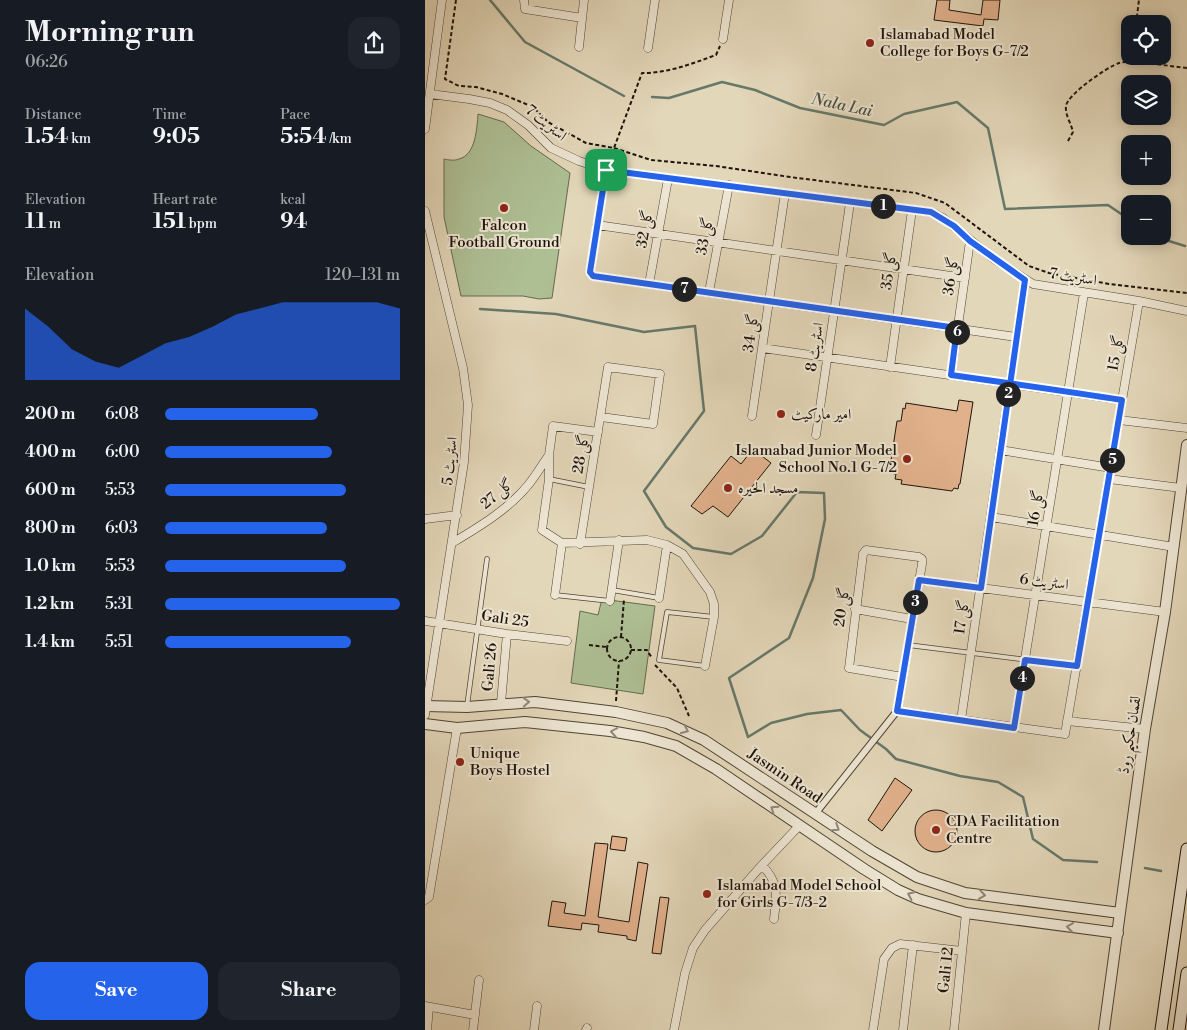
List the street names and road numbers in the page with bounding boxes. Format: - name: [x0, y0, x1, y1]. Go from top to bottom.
- street label: اسٹریٹ 7: [521, 101, 571, 145]
- street label: گلی 32: [632, 208, 659, 250]
- street label: گلی 33: [692, 215, 719, 257]
- street label: گلی 35: [877, 251, 902, 291]
- street label: گلی 36: [939, 255, 964, 297]
- street label: اسٹریٹ 7: [1048, 264, 1098, 290]
- street label: گلی 34: [739, 312, 764, 354]
- street label: اسٹریٹ 8: [802, 321, 828, 373]
- street label: گلی 15: [1103, 333, 1130, 373]
- street label: گلی 28: [569, 433, 594, 475]
- street label: اسٹریٹ 5: [438, 436, 462, 486]
- street label: گلی 27: [476, 475, 518, 514]
- street label: گلی 16: [1024, 488, 1049, 528]
- street label: اسٹریٹ 6: [1018, 570, 1070, 594]
- street label: گلی 20: [830, 586, 855, 628]
- street label: گلی 17: [950, 598, 975, 636]
- street label: Gali 25: [480, 606, 530, 632]
- street label: Gali 26: [478, 642, 502, 692]
- street label: لقمان حکیم روڈ: [1114, 695, 1150, 776]
- street label: Jasmin Road: [743, 744, 826, 808]
- street label: Gali 12: [934, 946, 958, 994]

